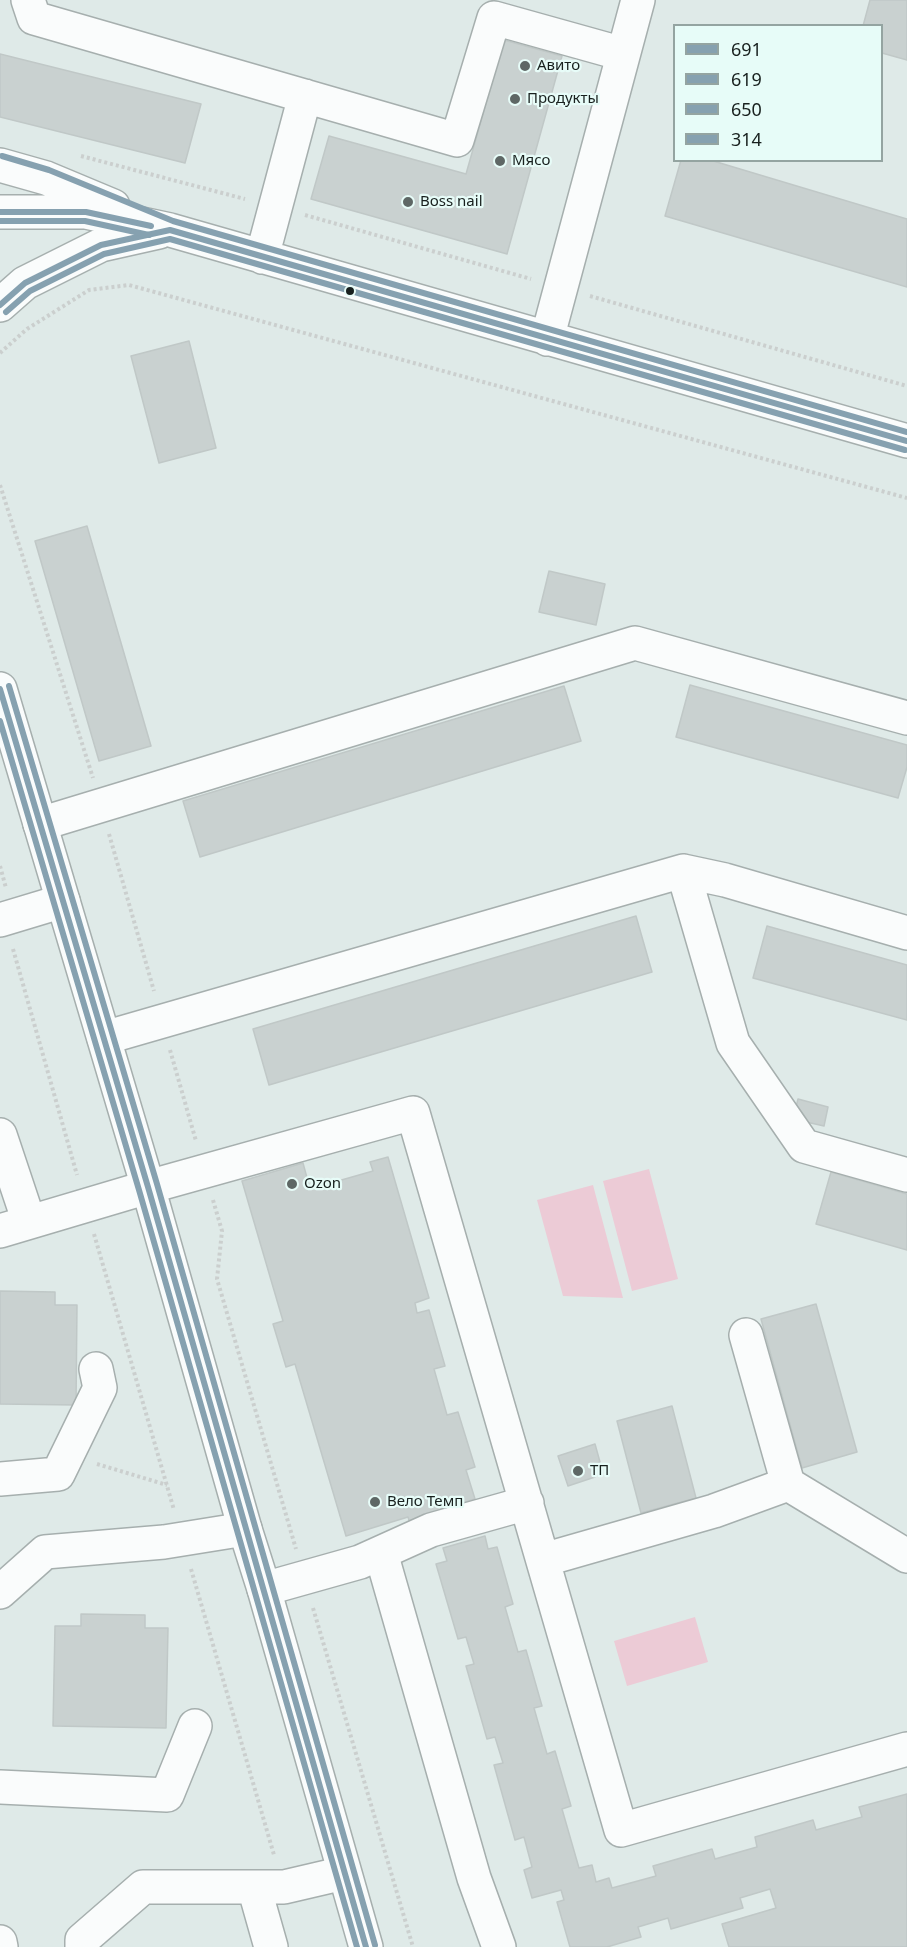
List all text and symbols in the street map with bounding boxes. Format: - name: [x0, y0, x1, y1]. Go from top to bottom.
- legend: [673, 24, 883, 162]
- text: 691: [731, 37, 762, 61]
- place label: Авито: [537, 57, 580, 75]
- marker: Авито: [518, 59, 532, 73]
- text: 619: [731, 67, 762, 91]
- place label: Продукты: [527, 90, 599, 108]
- marker: Продукты: [508, 92, 522, 106]
- text: 650: [731, 97, 762, 121]
- text: 314: [731, 127, 762, 151]
- place label: Мясо: [512, 152, 550, 170]
- marker: Мясо: [493, 154, 507, 168]
- place label: Boss nail: [420, 193, 483, 211]
- marker: Boss nail: [401, 195, 415, 209]
- unlabelled marker: [344, 285, 356, 297]
- place label: Ozon: [304, 1175, 341, 1193]
- marker: Ozon: [285, 1177, 299, 1191]
- place label: ТП: [590, 1462, 609, 1480]
- marker: ТП: [571, 1464, 585, 1478]
- place label: Вело Темп: [387, 1493, 463, 1511]
- marker: Вело Темп: [368, 1495, 382, 1509]

